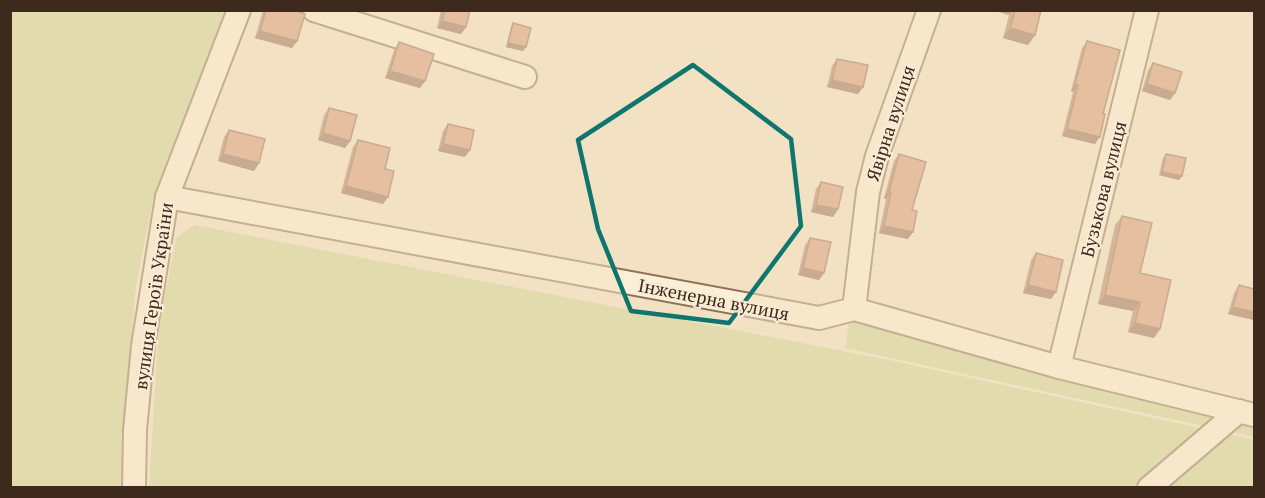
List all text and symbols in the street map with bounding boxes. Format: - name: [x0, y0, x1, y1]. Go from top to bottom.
- street label: Явірна вулиця: [860, 62, 920, 184]
- street label: Бузькова вулиця: [1074, 118, 1132, 260]
- street label: вулиця Героїв України: [128, 201, 178, 391]
- street label: Інженерна вулиця: [636, 273, 792, 325]

